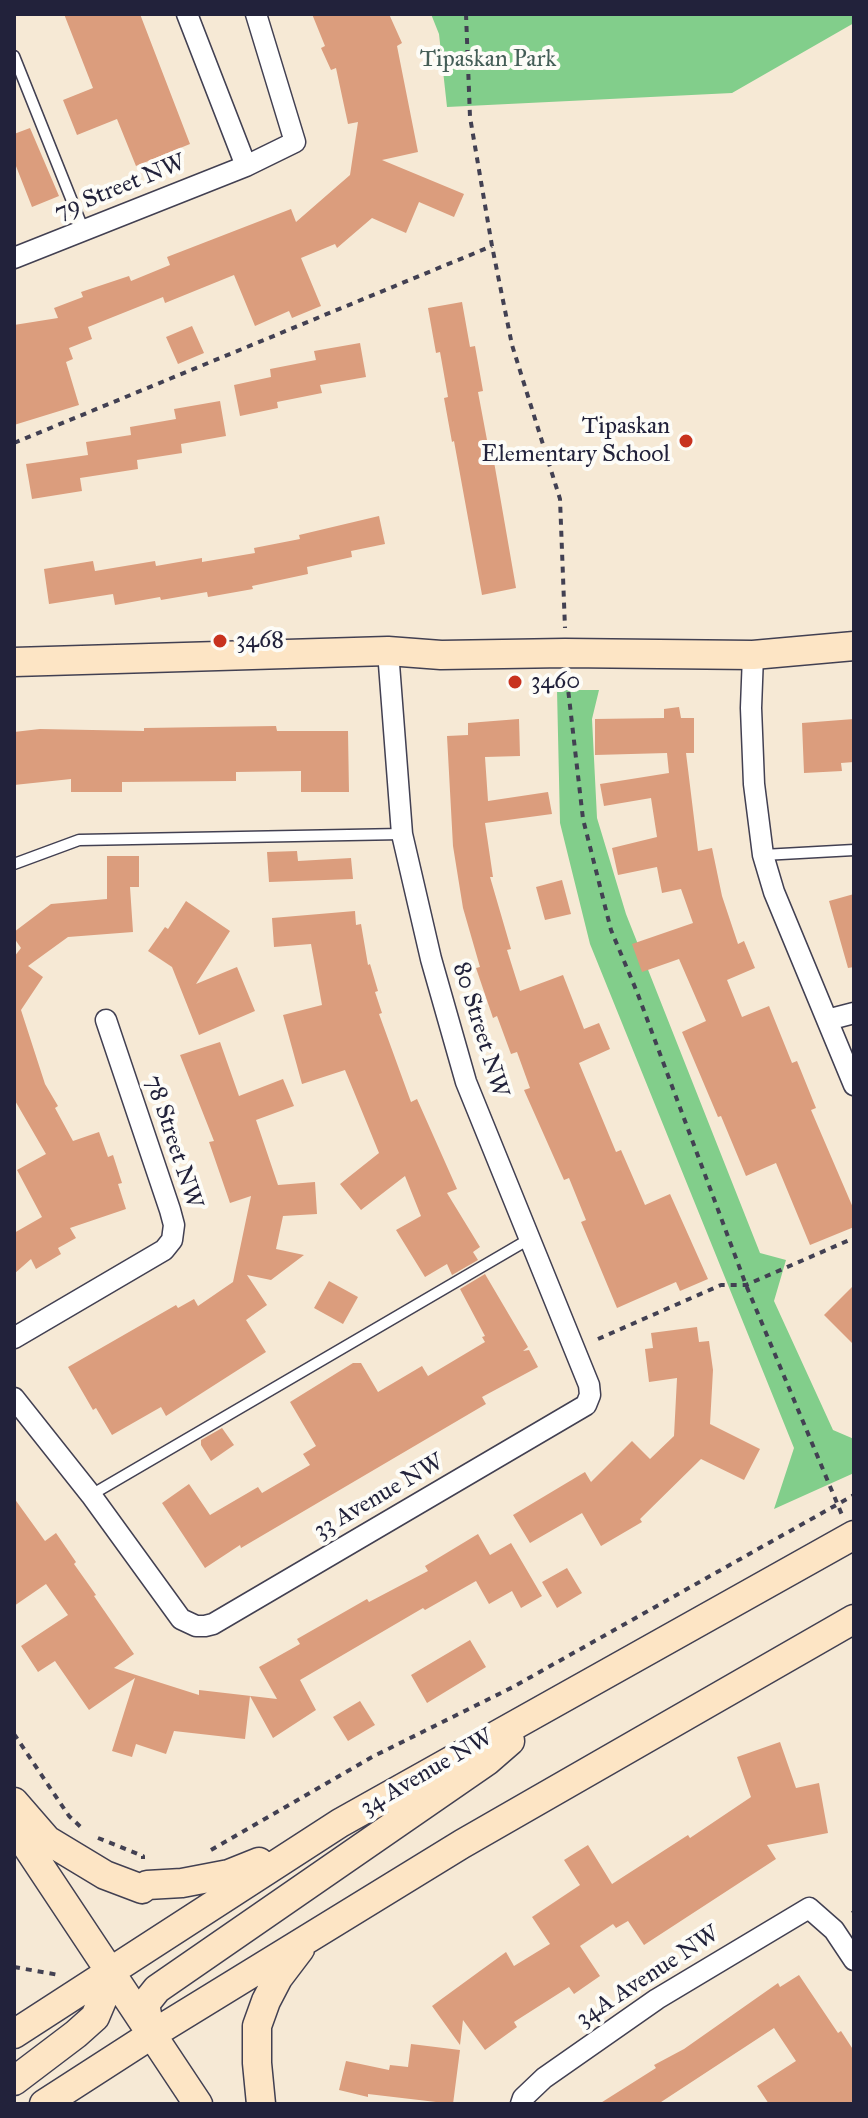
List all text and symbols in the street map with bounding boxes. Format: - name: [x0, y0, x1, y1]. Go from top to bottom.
- park label: Tipaskan Park: [420, 46, 556, 74]
- street label: 79 Street NW: [50, 149, 190, 227]
- place label: Tipaskan Elementary School: [481, 413, 670, 469]
- marker: Tipaskan Elementary School: [677, 432, 695, 450]
- place label: 3468: [236, 627, 284, 655]
- marker: 3468: [211, 632, 229, 650]
- place label: 3460: [531, 668, 580, 696]
- marker: 3460: [506, 673, 524, 691]
- street label: 80 Street NW: [446, 959, 514, 1101]
- street label: 78 Street NW: [138, 1072, 208, 1212]
- street label: 33 Avenue NW: [309, 1448, 449, 1546]
- street label: 34 Avenue NW: [355, 1723, 499, 1823]
- street label: 34A Avenue NW: [571, 1920, 725, 2034]

